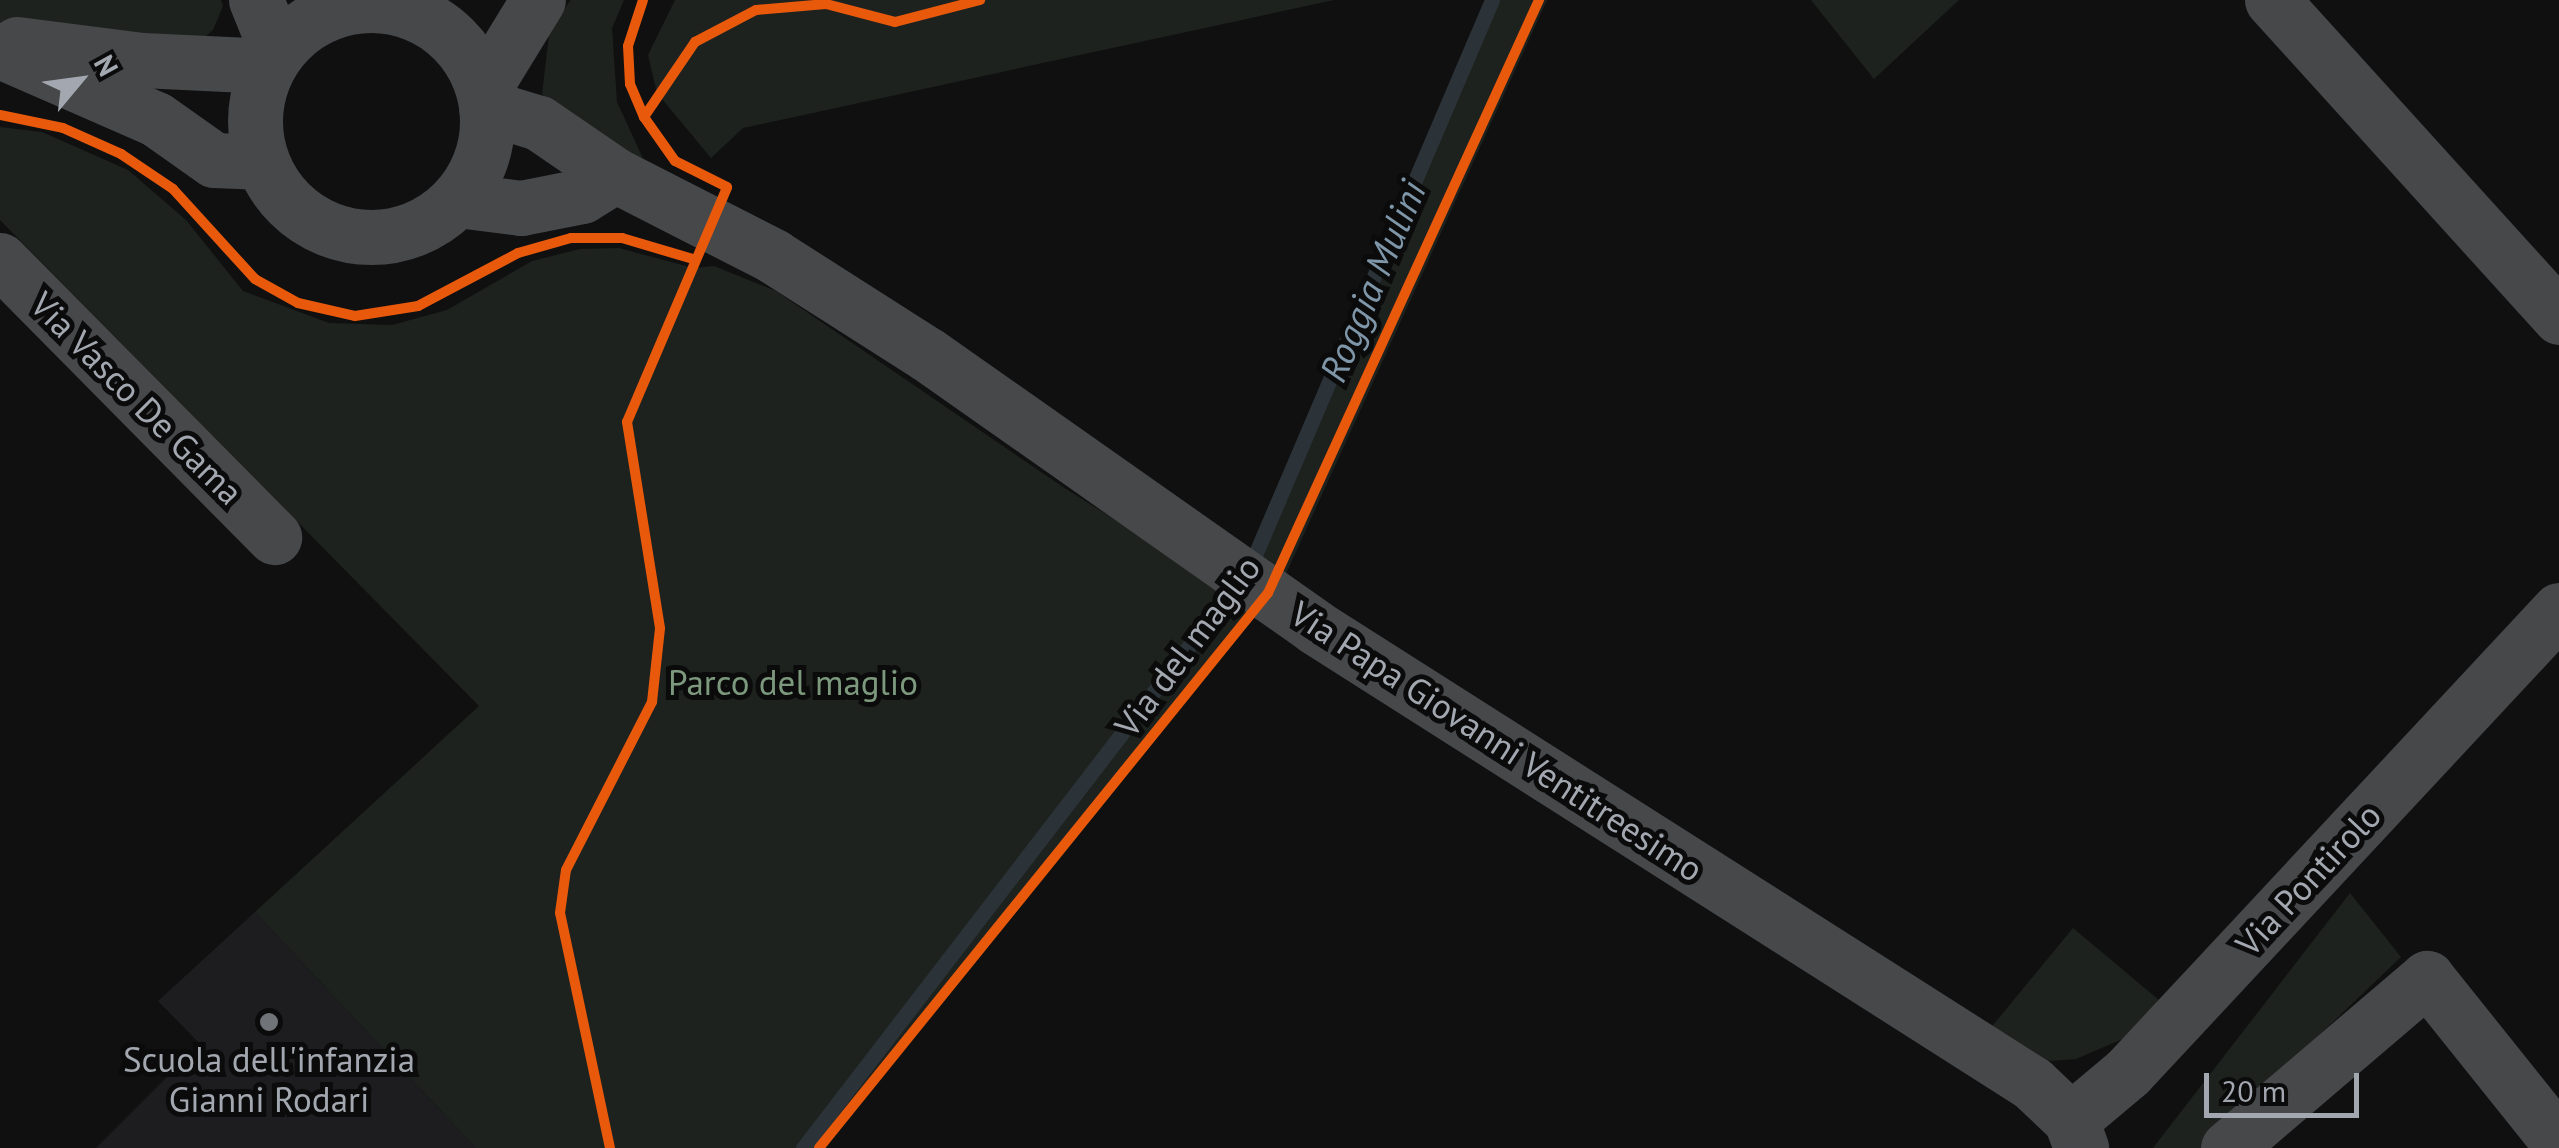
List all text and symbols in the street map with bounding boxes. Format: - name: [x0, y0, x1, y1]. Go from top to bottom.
- north arrow: [30, 30, 130, 130]
- text: N: [86, 48, 127, 82]
- water label: Roggia Mulini: [1309, 174, 1435, 388]
- street label: Via Vasco De Gama: [22, 283, 252, 513]
- street label: Via del maglio: [1106, 547, 1268, 745]
- street label: Via Papa Giovanni Ventitreesimo: [1283, 592, 1711, 890]
- park label: Parco del maglio: [668, 661, 918, 703]
- street label: Via Pontirolo: [2227, 794, 2389, 964]
- marker: Scuola dell'infanzia Gianni Rodari: [258, 1011, 280, 1033]
- place label: Scuola dell'infanzia Gianni Rodari: [123, 1038, 415, 1120]
- scale bar: [2209, 1053, 2364, 1115]
- text: 20 m: [2221, 1071, 2286, 1110]

